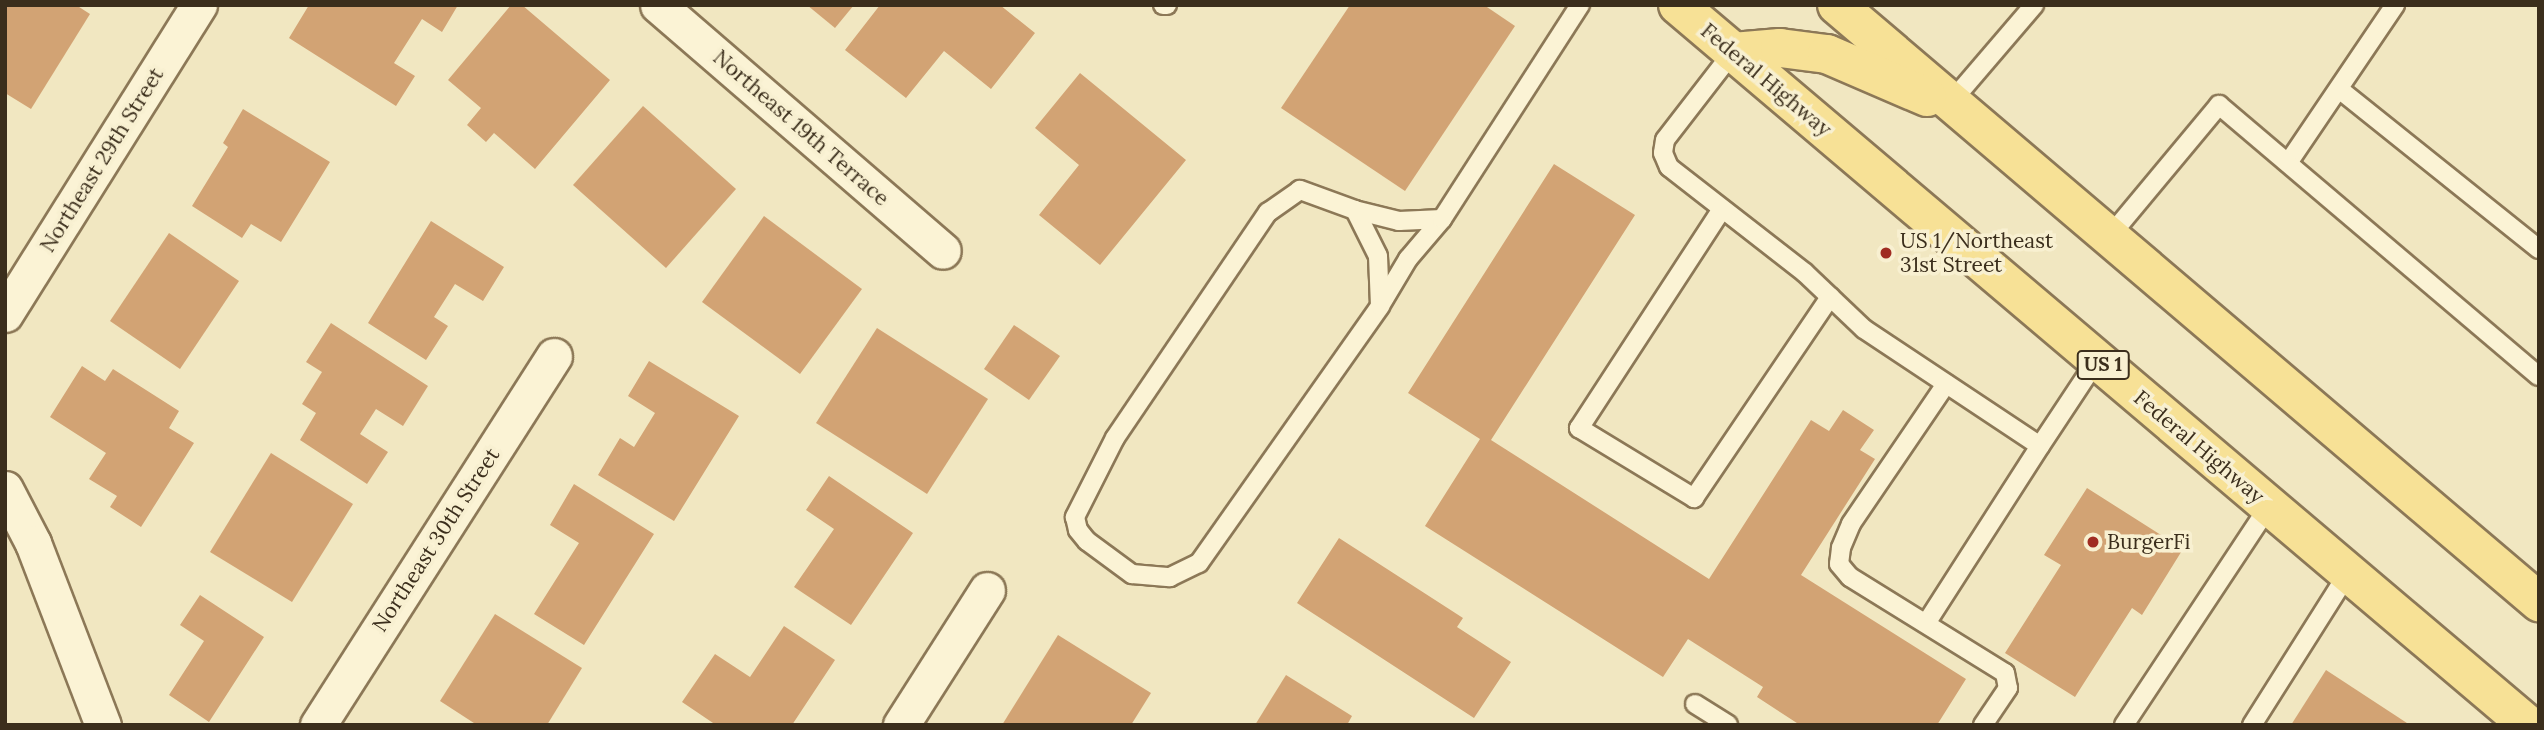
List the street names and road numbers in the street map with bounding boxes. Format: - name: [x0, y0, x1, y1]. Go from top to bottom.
- street label: Federal Highway: [1696, 18, 1836, 142]
- street label: Northeast 19th Terrace: [708, 45, 894, 211]
- street label: Northeast 29th Street: [35, 63, 169, 257]
- road number: US 1: [2075, 350, 2131, 380]
- street label: Federal Highway: [2129, 385, 2269, 509]
- street label: Northeast 30th Street: [367, 443, 505, 637]

